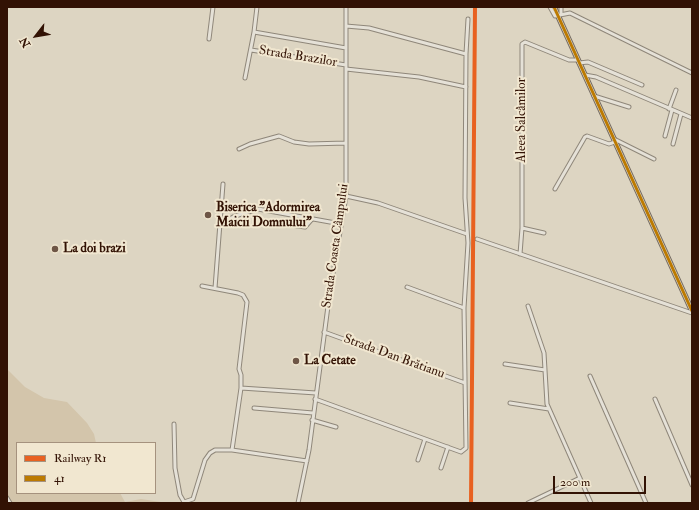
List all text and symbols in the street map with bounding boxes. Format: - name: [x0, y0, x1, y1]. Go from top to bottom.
- north arrow: [16, 16, 56, 56]
- text: N: [17, 35, 33, 50]
- street label: Strada Brazilor: [258, 43, 338, 71]
- street label: Aleea Salcâmilor: [514, 78, 530, 162]
- street label: Strada Coasta Câmpului: [320, 183, 352, 309]
- place label: Biserica "Adormirea Maicii Domnului": [216, 200, 320, 231]
- marker: Biserica "Adormirea Maicii Domnului": [203, 210, 213, 220]
- place label: La doi brazi: [63, 241, 126, 257]
- marker: La doi brazi: [50, 244, 60, 254]
- street label: Strada Dan Brătianu: [341, 331, 447, 383]
- place label: La Cetate: [304, 353, 356, 369]
- marker: La Cetate: [291, 356, 301, 366]
- legend: [16, 442, 156, 494]
- text: Railway R1: [54, 451, 107, 466]
- scale bar: [555, 468, 648, 494]
- text: 41: [54, 471, 65, 486]
- text: 200 m: [560, 475, 590, 490]

